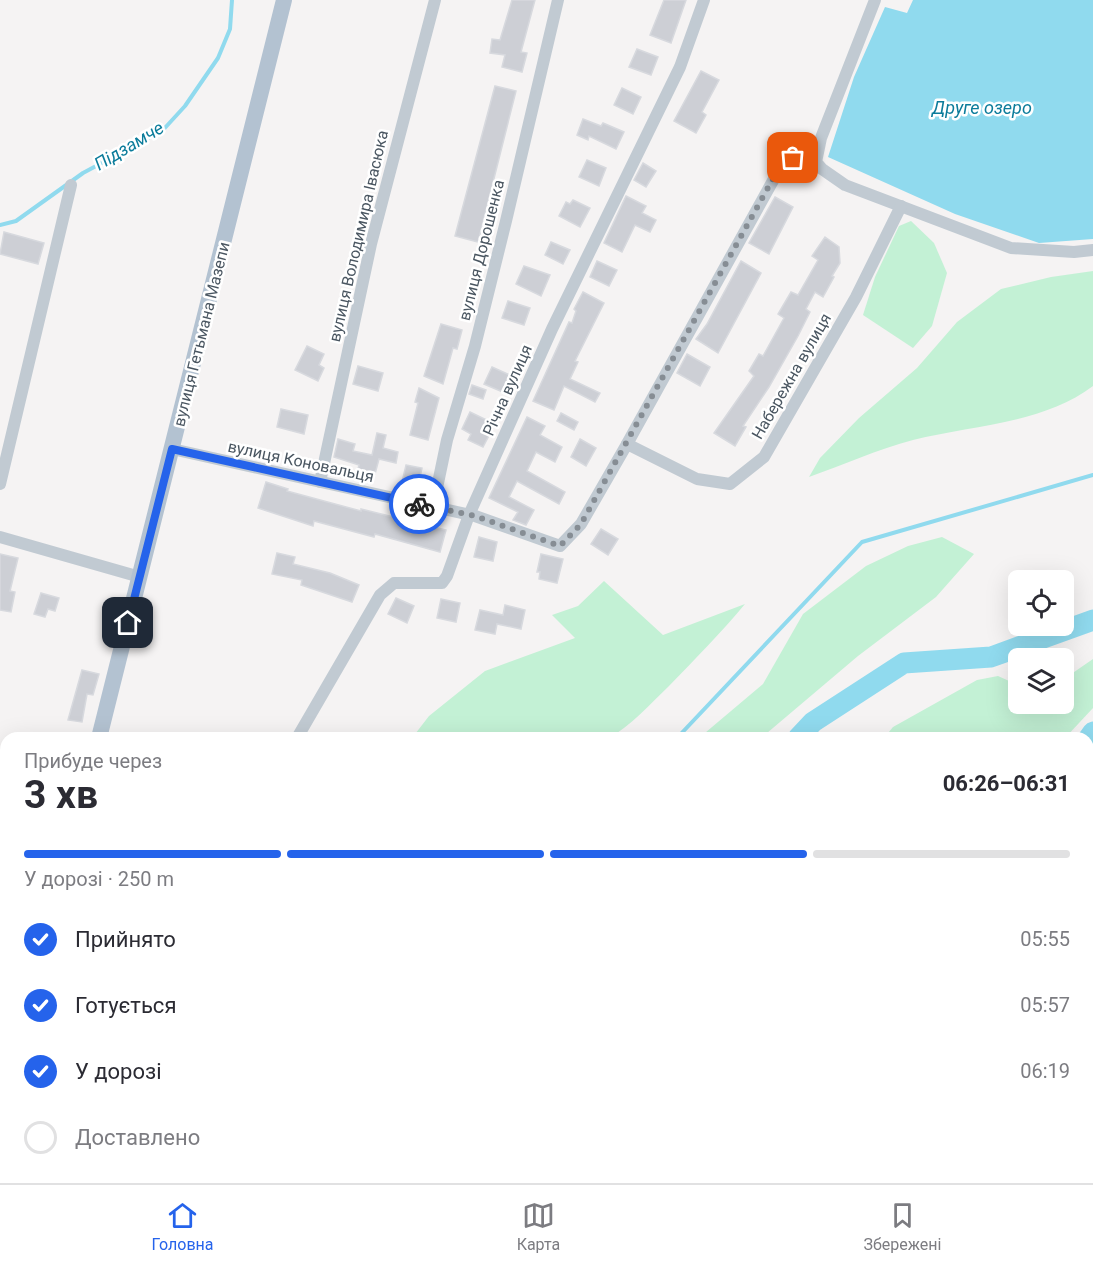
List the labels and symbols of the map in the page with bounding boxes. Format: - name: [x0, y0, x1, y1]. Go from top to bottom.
- water label: Друге озеро: [930, 97, 1032, 118]
- water label: Підзамче: [90, 117, 167, 174]
- street label: вулиця Володимира Івасюка: [325, 128, 392, 344]
- pin: [767, 132, 818, 183]
- street label: вулиця Дорошенка: [455, 178, 508, 322]
- street label: вулиця Гетьмана Мазепи: [169, 240, 234, 428]
- street label: Набережна вулиця: [748, 310, 835, 443]
- street label: Річна вулиця: [479, 342, 536, 439]
- street label: вулиця Коновальця: [226, 437, 376, 486]
- courier: [389, 474, 449, 534]
- pin: [102, 597, 153, 648]

